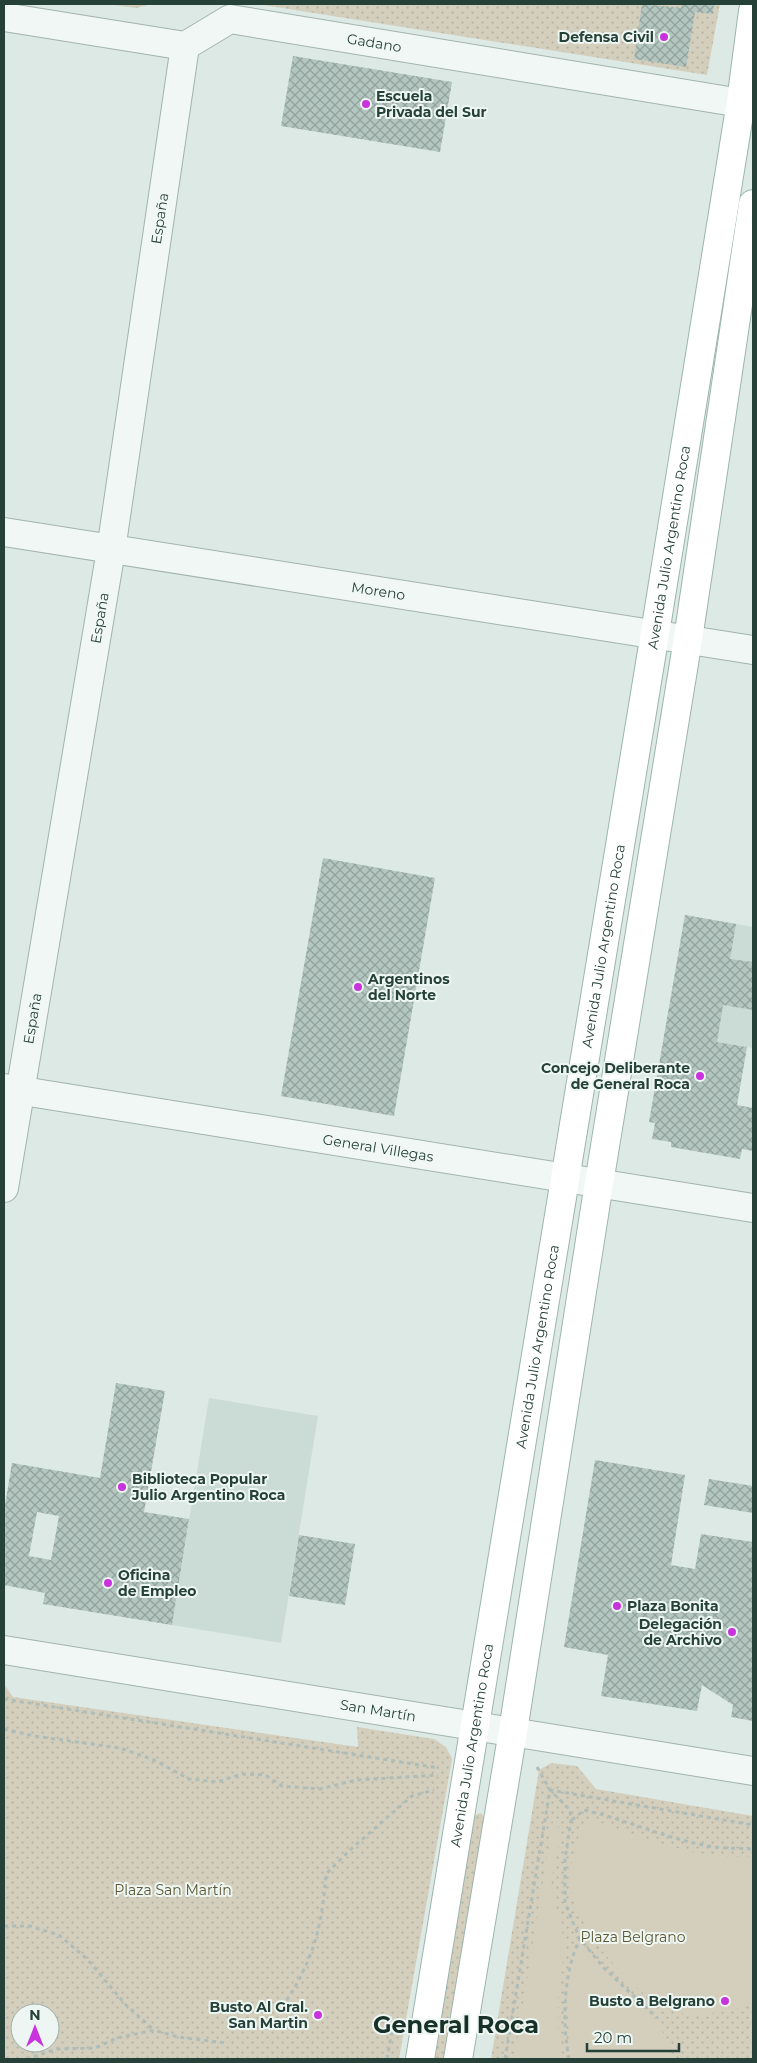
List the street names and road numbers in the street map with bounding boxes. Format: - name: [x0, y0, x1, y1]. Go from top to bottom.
- street label: Gadano: [346, 29, 403, 56]
- street label: España: [147, 192, 172, 245]
- street label: Avenida Julio Argentino Roca: [643, 444, 694, 651]
- street label: Moreno: [350, 578, 407, 604]
- street label: España: [86, 591, 113, 645]
- street label: Avenida Julio Argentino Roca: [578, 843, 629, 1049]
- street label: España: [19, 991, 46, 1045]
- street label: General Villegas: [321, 1130, 435, 1166]
- street label: Avenida Julio Argentino Roca: [512, 1243, 563, 1450]
- street label: Avenida Julio Argentino Roca: [446, 1642, 497, 1848]
- street label: San Martín: [339, 1695, 417, 1725]

